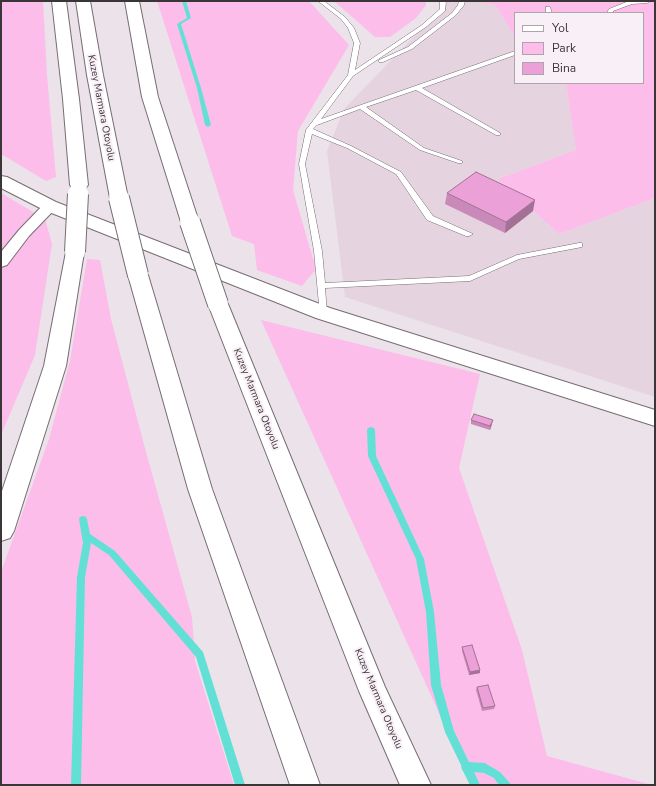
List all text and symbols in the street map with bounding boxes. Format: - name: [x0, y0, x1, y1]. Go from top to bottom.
- legend: [514, 12, 644, 84]
- text: Yol: [552, 20, 568, 36]
- text: Park: [552, 40, 576, 56]
- street label: Kuzey Marmara Otoyolu: [85, 54, 117, 162]
- text: Bina: [552, 60, 576, 76]
- street label: Kuzey Marmara Otoyolu: [230, 347, 282, 451]
- street label: Kuzey Marmara Otoyolu: [351, 647, 405, 751]

